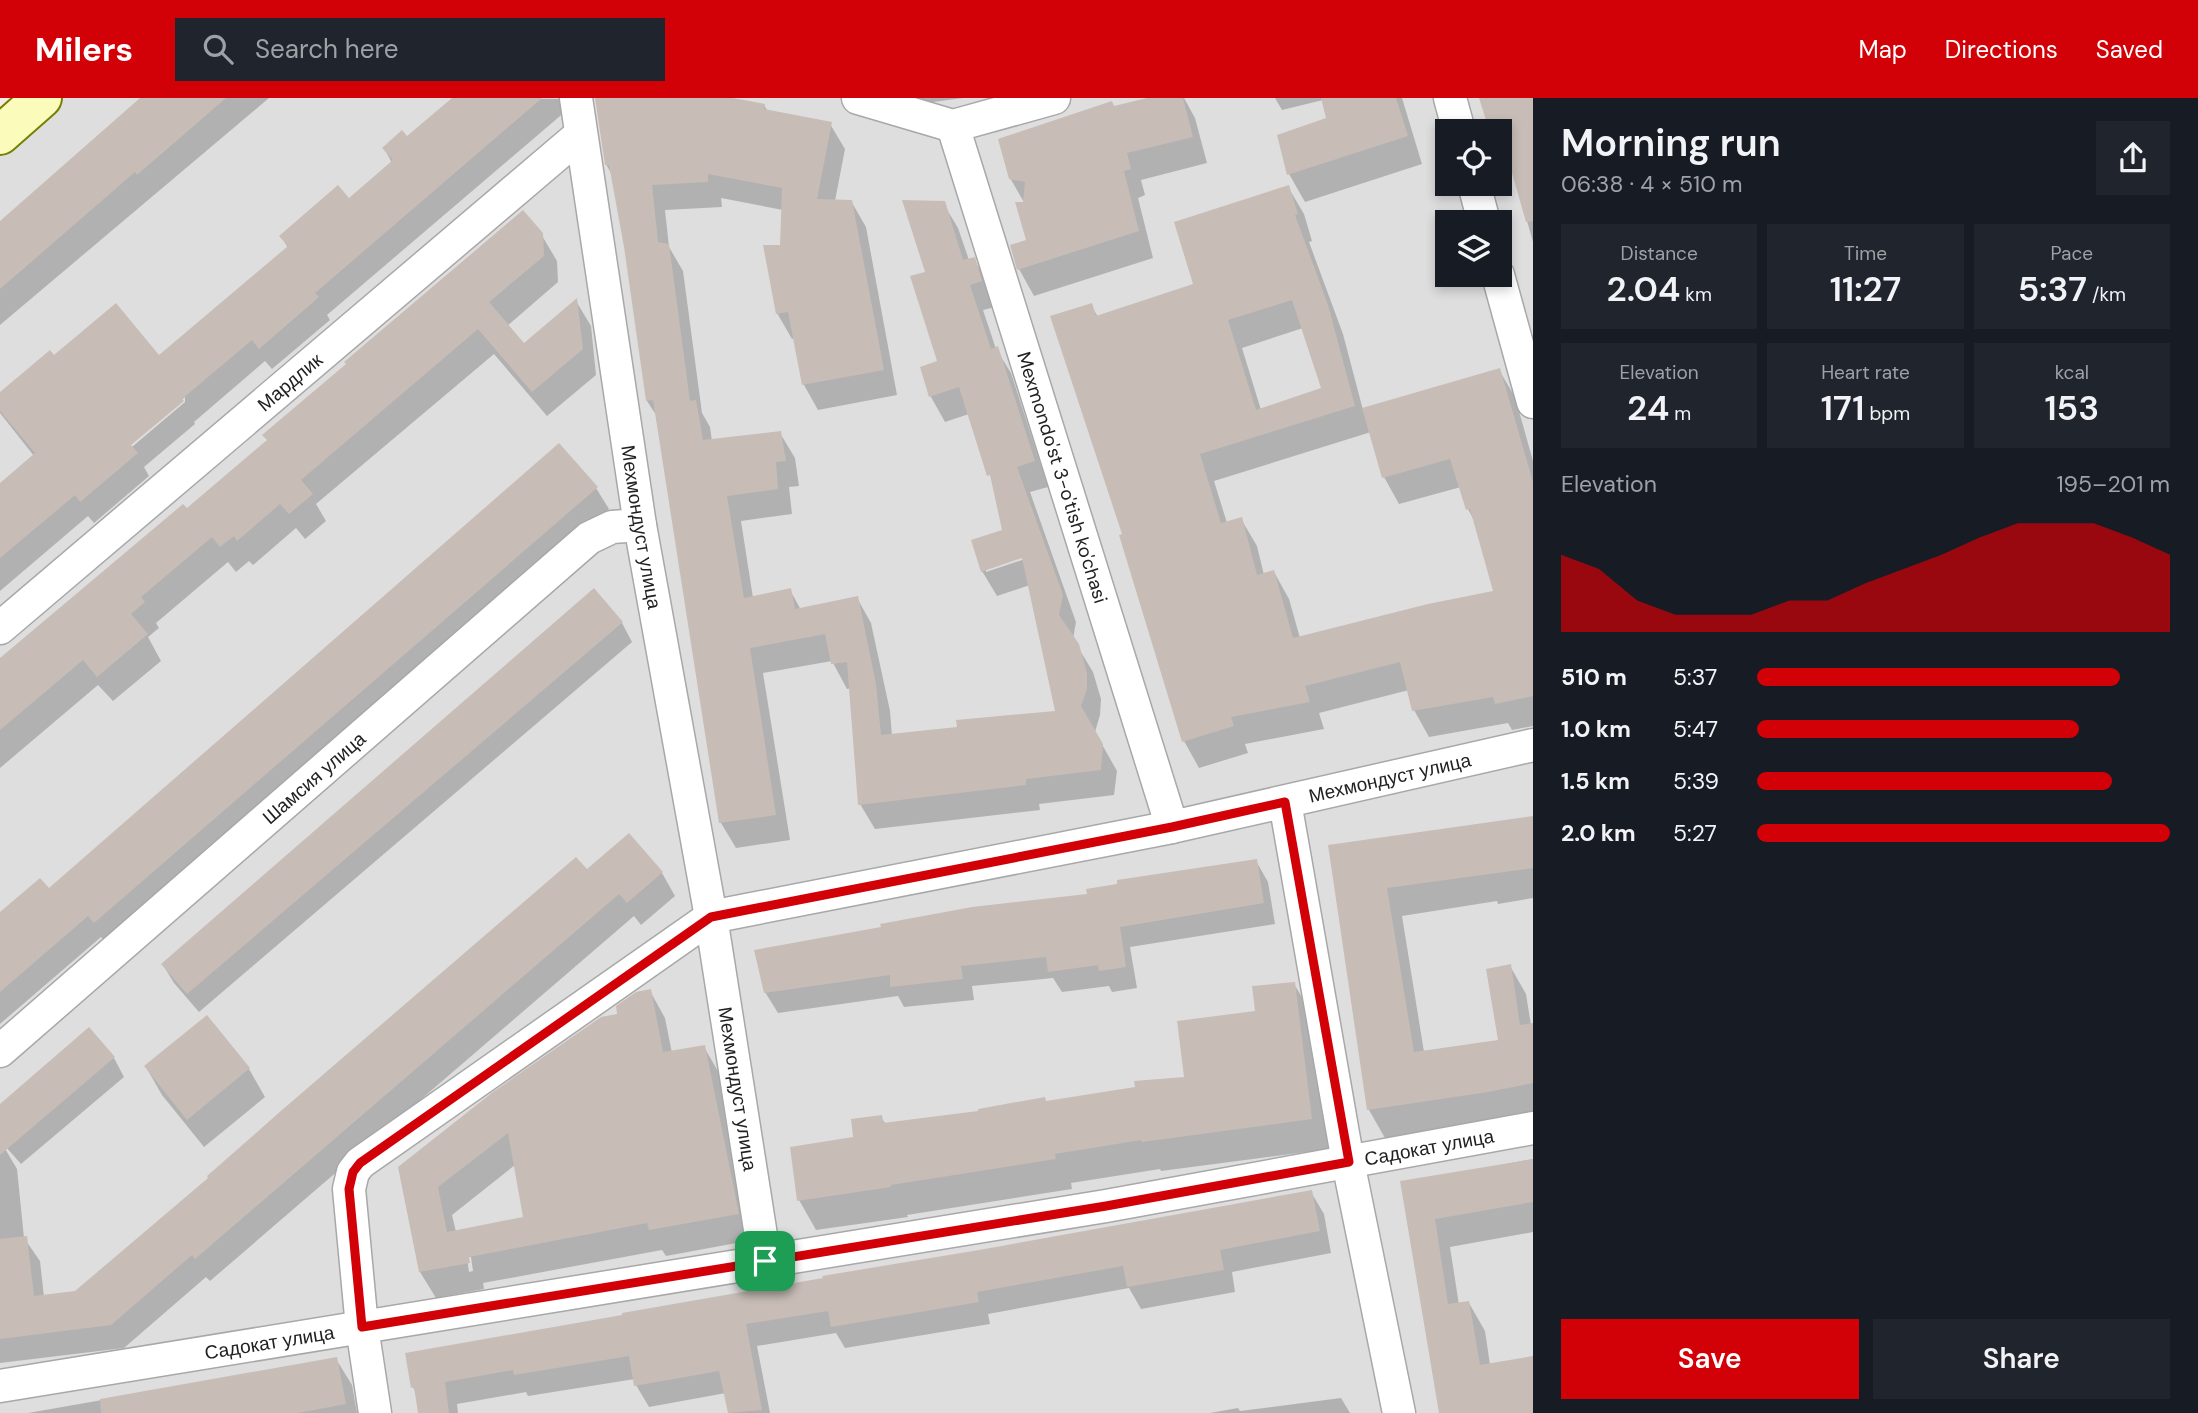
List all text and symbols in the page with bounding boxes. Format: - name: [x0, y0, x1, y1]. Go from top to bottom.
- search box: [175, 18, 665, 81]
- text: Milers: [35, 28, 133, 71]
- icon: search: [199, 30, 237, 68]
- text: Search here: [255, 32, 398, 66]
- text: Map: [1859, 34, 1907, 65]
- text: Directions: [1945, 34, 2058, 65]
- text: Saved: [2096, 34, 2163, 65]
- text: Morning run: [1561, 118, 1781, 168]
- map controls: [1435, 119, 1512, 287]
- button: locate: [1435, 119, 1512, 196]
- button: share: [2096, 121, 2170, 195]
- text: 06:38 · 4 × 510 m: [1561, 169, 1743, 199]
- button: layers: [1435, 210, 1512, 287]
- text: Distance: [1621, 241, 1698, 266]
- text: Time: [1844, 241, 1887, 266]
- text: Pace: [2051, 241, 2093, 266]
- text: 2.04: [1606, 266, 1680, 312]
- text: 11:27: [1830, 266, 1901, 312]
- text: 5:37: [2018, 266, 2087, 312]
- text: km: [1680, 282, 1712, 307]
- text: /km: [2087, 282, 2126, 307]
- street label: Мардлик: [252, 347, 328, 417]
- street label: Mexmondo'st 3-o'tish ko'chasi: [1011, 348, 1113, 606]
- text: Elevation: [1620, 360, 1699, 385]
- text: Heart rate: [1821, 360, 1910, 385]
- text: kcal: [2055, 360, 2089, 385]
- text: 24: [1627, 385, 1669, 431]
- text: 171: [1821, 385, 1864, 431]
- text: 153: [2044, 385, 2099, 431]
- text: m: [1669, 401, 1691, 426]
- text: bpm: [1864, 401, 1910, 426]
- street label: Мехмондуст улица: [615, 443, 667, 611]
- text: Elevation: [1561, 469, 1657, 499]
- text: 195–201 m: [2056, 469, 2170, 499]
- text: 510 m: [1561, 662, 1627, 692]
- text: 5:37: [1673, 662, 1717, 692]
- text: 1.0 km: [1561, 714, 1631, 744]
- text: 5:47: [1673, 714, 1718, 744]
- street label: Шамсия улица: [257, 726, 371, 830]
- street label: Мехмондуст улица: [1306, 747, 1474, 809]
- text: 1.5 km: [1561, 766, 1630, 796]
- text: 5:39: [1673, 766, 1719, 796]
- text: 2.0 km: [1561, 818, 1636, 848]
- text: 5:27: [1673, 818, 1717, 848]
- street label: Мехмондуст улица: [712, 1005, 763, 1173]
- street label: Садокат улица: [1362, 1123, 1496, 1172]
- pin: [735, 1231, 795, 1291]
- icon: arrive: [746, 1242, 784, 1280]
- button: Save: [1561, 1319, 1859, 1399]
- button: Share: [1873, 1319, 2170, 1399]
- street label: Садокат улица: [203, 1320, 337, 1366]

